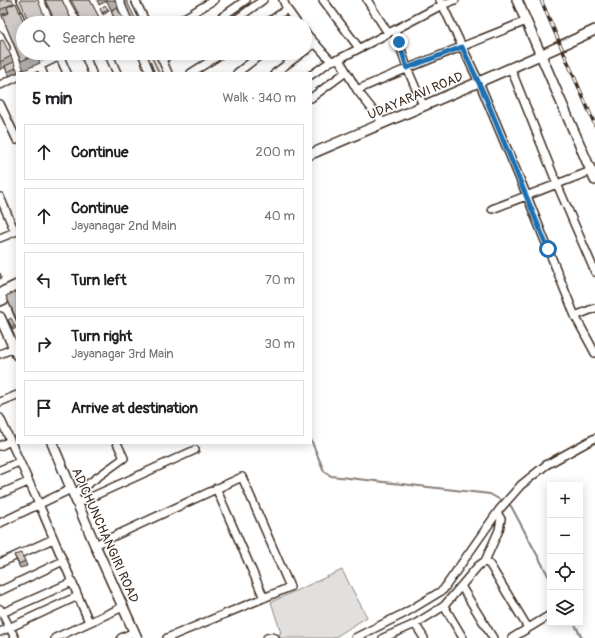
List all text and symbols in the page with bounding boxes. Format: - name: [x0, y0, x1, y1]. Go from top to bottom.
- search box: [16, 16, 312, 60]
- icon: search: [30, 27, 52, 49]
- text: Search here: [62, 29, 135, 48]
- route end: [390, 33, 408, 51]
- street label: UDAYARAVI ROAD: [365, 69, 466, 123]
- text: 5 min: [32, 88, 72, 109]
- text: Walk · 340 m: [222, 90, 296, 106]
- icon: ahead: [33, 141, 55, 163]
- text: Continue: [71, 143, 129, 162]
- text: 200 m: [256, 144, 295, 160]
- text: Continue: [71, 199, 129, 218]
- icon: ahead: [33, 205, 55, 227]
- text: 40 m: [264, 208, 295, 224]
- text: Jayanagar 2nd Main: [71, 218, 177, 234]
- route start: [539, 240, 557, 258]
- icon: left: [33, 269, 55, 291]
- text: Turn left: [71, 271, 127, 290]
- text: 70 m: [265, 272, 295, 288]
- text: Turn right: [71, 327, 132, 346]
- icon: right: [33, 333, 55, 355]
- text: 30 m: [265, 336, 295, 352]
- text: Jayanagar 3rd Main: [71, 346, 174, 362]
- icon: arrive: [33, 397, 55, 419]
- text: Arrive at destination: [71, 399, 198, 418]
- street label: ADICHUNCHANGIRI ROAD: [68, 465, 142, 605]
- map controls: [547, 482, 583, 626]
- button: +: [547, 482, 583, 518]
- button: −: [547, 518, 583, 554]
- button: locate: [547, 554, 583, 590]
- button: layers: [547, 590, 583, 626]

